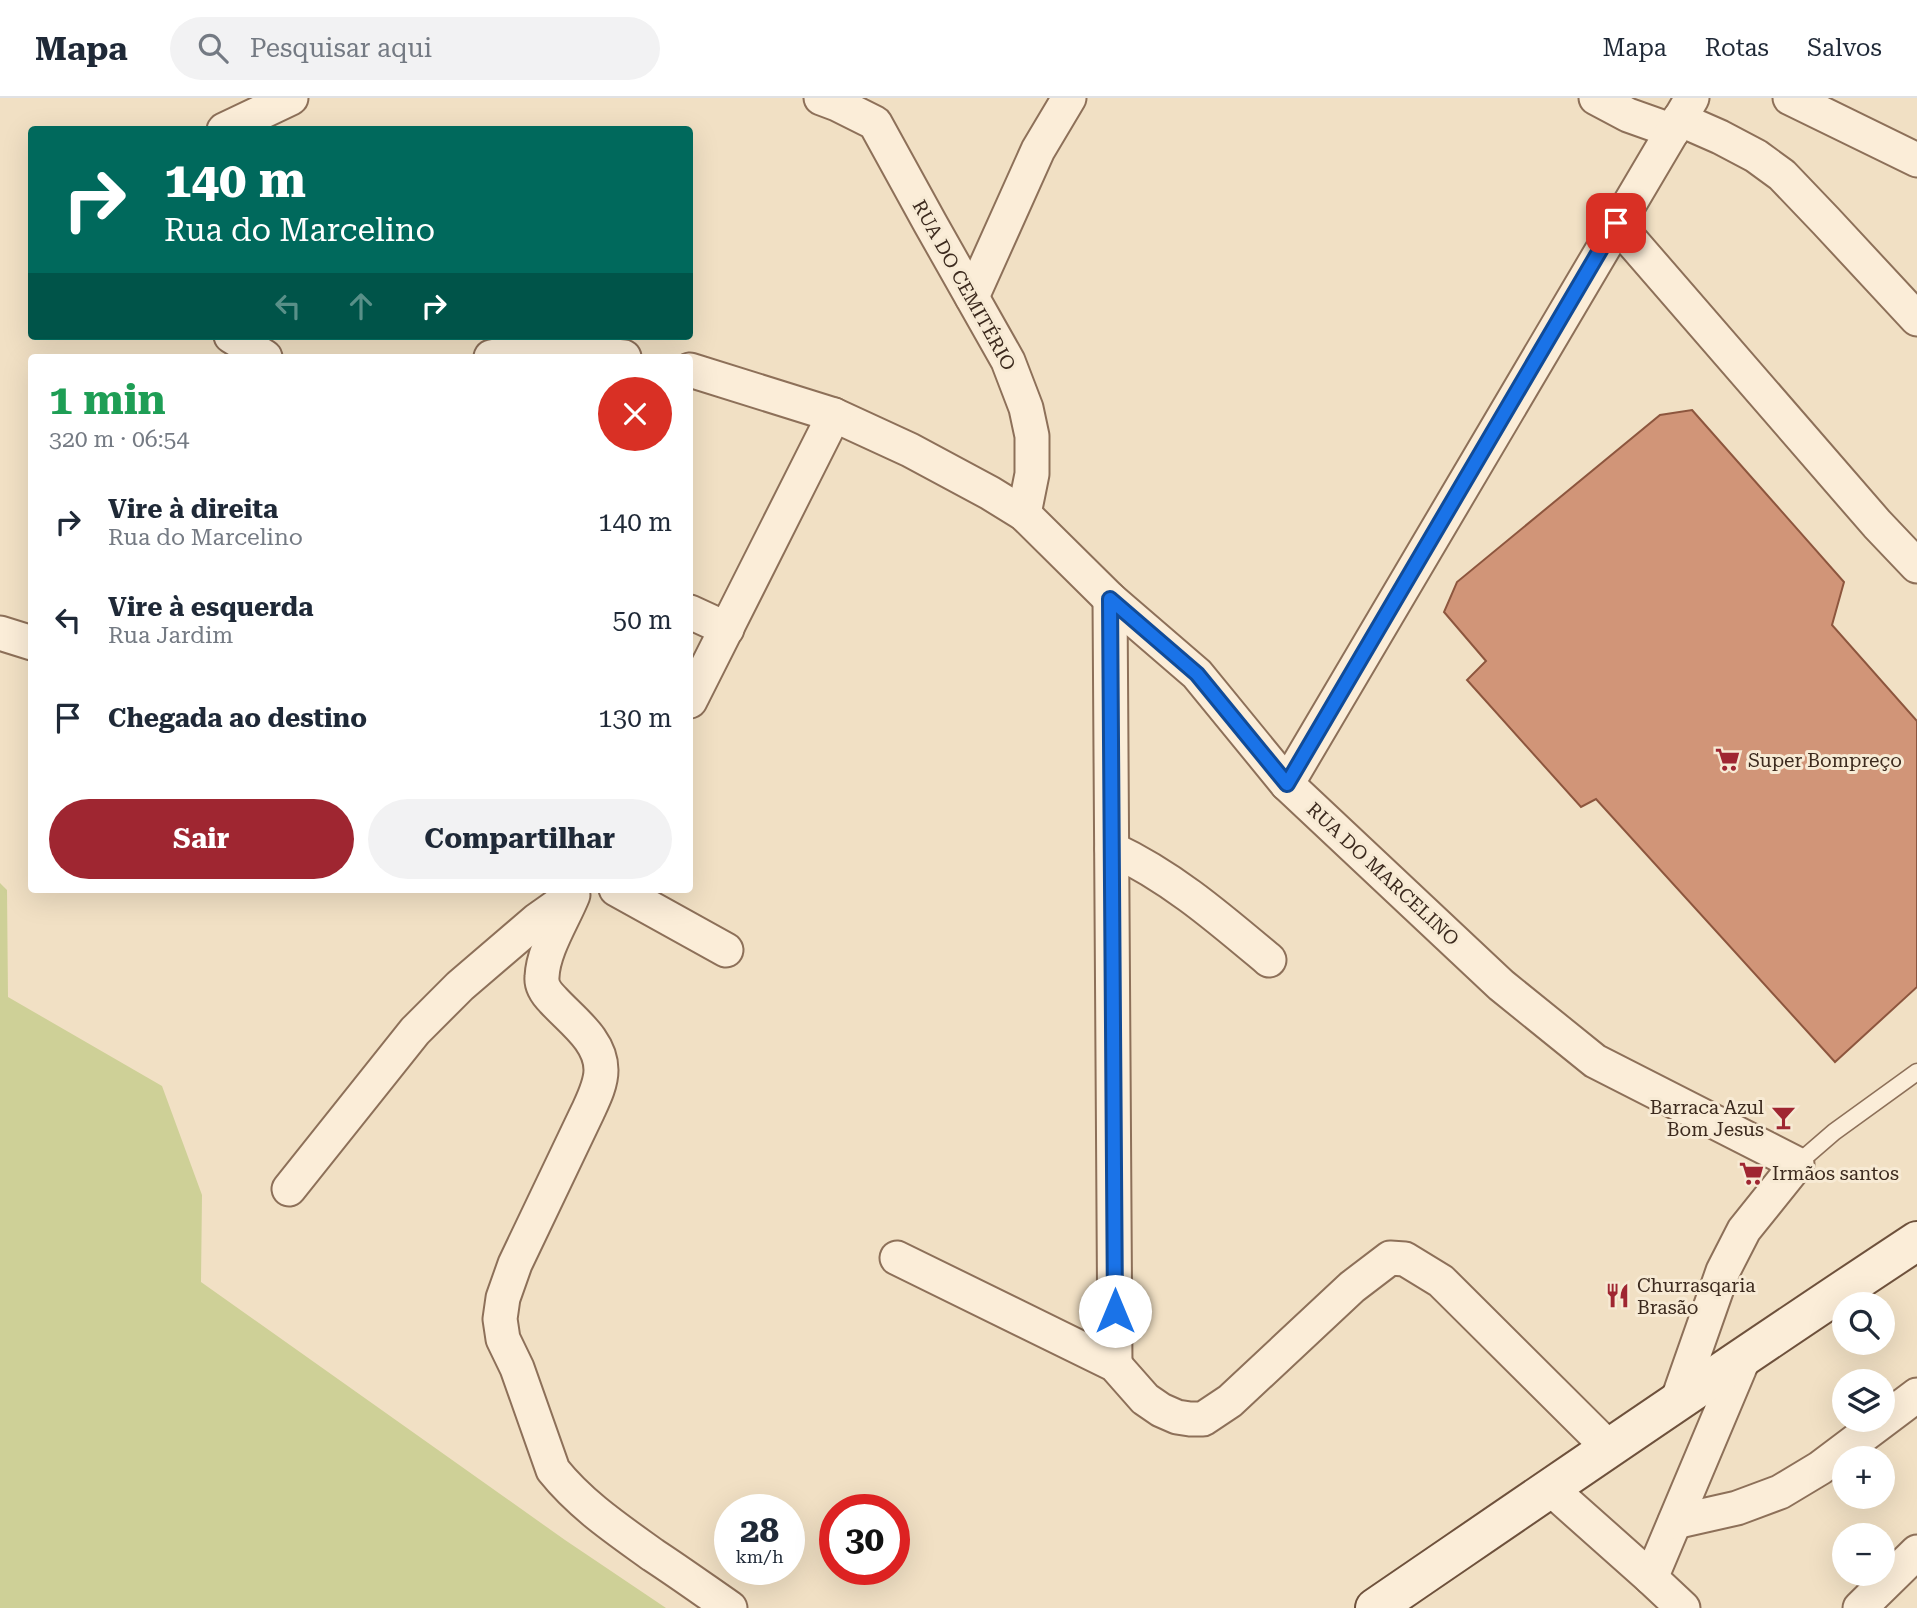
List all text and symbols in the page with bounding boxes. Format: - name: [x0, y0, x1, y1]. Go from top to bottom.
- search box: [170, 17, 660, 80]
- text: Mapa: [35, 29, 128, 68]
- icon: search: [194, 29, 232, 67]
- text: Pesquisar aqui: [250, 33, 432, 63]
- text: Mapa: [1603, 34, 1667, 62]
- text: Rotas: [1705, 34, 1769, 62]
- text: Salvos: [1807, 34, 1882, 62]
- text: 140 m: [164, 152, 306, 209]
- icon: right: [49, 154, 140, 245]
- pin: [1586, 193, 1646, 253]
- street label: RUA DO CEMITÉRIO: [908, 196, 1020, 374]
- icon: arrive: [1597, 204, 1635, 242]
- text: Rua do Marcelino: [164, 211, 435, 249]
- icon: left: [269, 287, 307, 325]
- icon: ahead: [342, 287, 380, 325]
- icon: right: [415, 287, 453, 325]
- text: 1 min: [49, 375, 166, 424]
- button: close: [598, 377, 672, 451]
- text: 320 m · 06:54: [49, 426, 189, 453]
- text: Vire à direita: [108, 494, 278, 524]
- icon: right: [49, 503, 87, 541]
- text: 140 m: [598, 507, 672, 537]
- text: Rua do Marcelino: [108, 524, 303, 551]
- text: Vire à esquerda: [108, 592, 313, 622]
- icon: left: [49, 601, 87, 639]
- text: 50 m: [613, 605, 672, 635]
- text: Rua Jardim: [108, 622, 233, 649]
- icon: arrive: [49, 699, 87, 737]
- text: Chegada ao destino: [108, 703, 367, 733]
- text: 130 m: [598, 703, 672, 733]
- supermarket icon: Super Bompreço: [1714, 746, 1742, 774]
- place label: Super Bompreço: [1748, 749, 1902, 772]
- street label: RUA DO MARCELINO: [1302, 798, 1464, 950]
- button: Sair: [49, 799, 354, 879]
- button: Compartilhar: [368, 799, 672, 879]
- place label: Barraca Azul Bom Jesus: [1650, 1096, 1764, 1141]
- bar icon: Barraca Azul Bom Jesus: [1770, 1104, 1798, 1132]
- supermarket icon: Irmãos santos: [1738, 1159, 1766, 1187]
- place label: Irmãos santos: [1772, 1162, 1899, 1185]
- position arrow: [1078, 1274, 1152, 1348]
- place label: Churrasqaria Brasão: [1637, 1274, 1756, 1319]
- restaurant icon: Churrasqaria Brasão: [1603, 1282, 1631, 1310]
- map controls: [1832, 1292, 1895, 1586]
- button: search: [1832, 1292, 1895, 1355]
- button: layers: [1832, 1369, 1895, 1432]
- button: +: [1832, 1446, 1895, 1509]
- speed limit sign: 30: [819, 1494, 910, 1585]
- text: 28: [740, 1510, 779, 1551]
- button: −: [1832, 1523, 1895, 1586]
- text: km/h: [735, 1546, 784, 1567]

